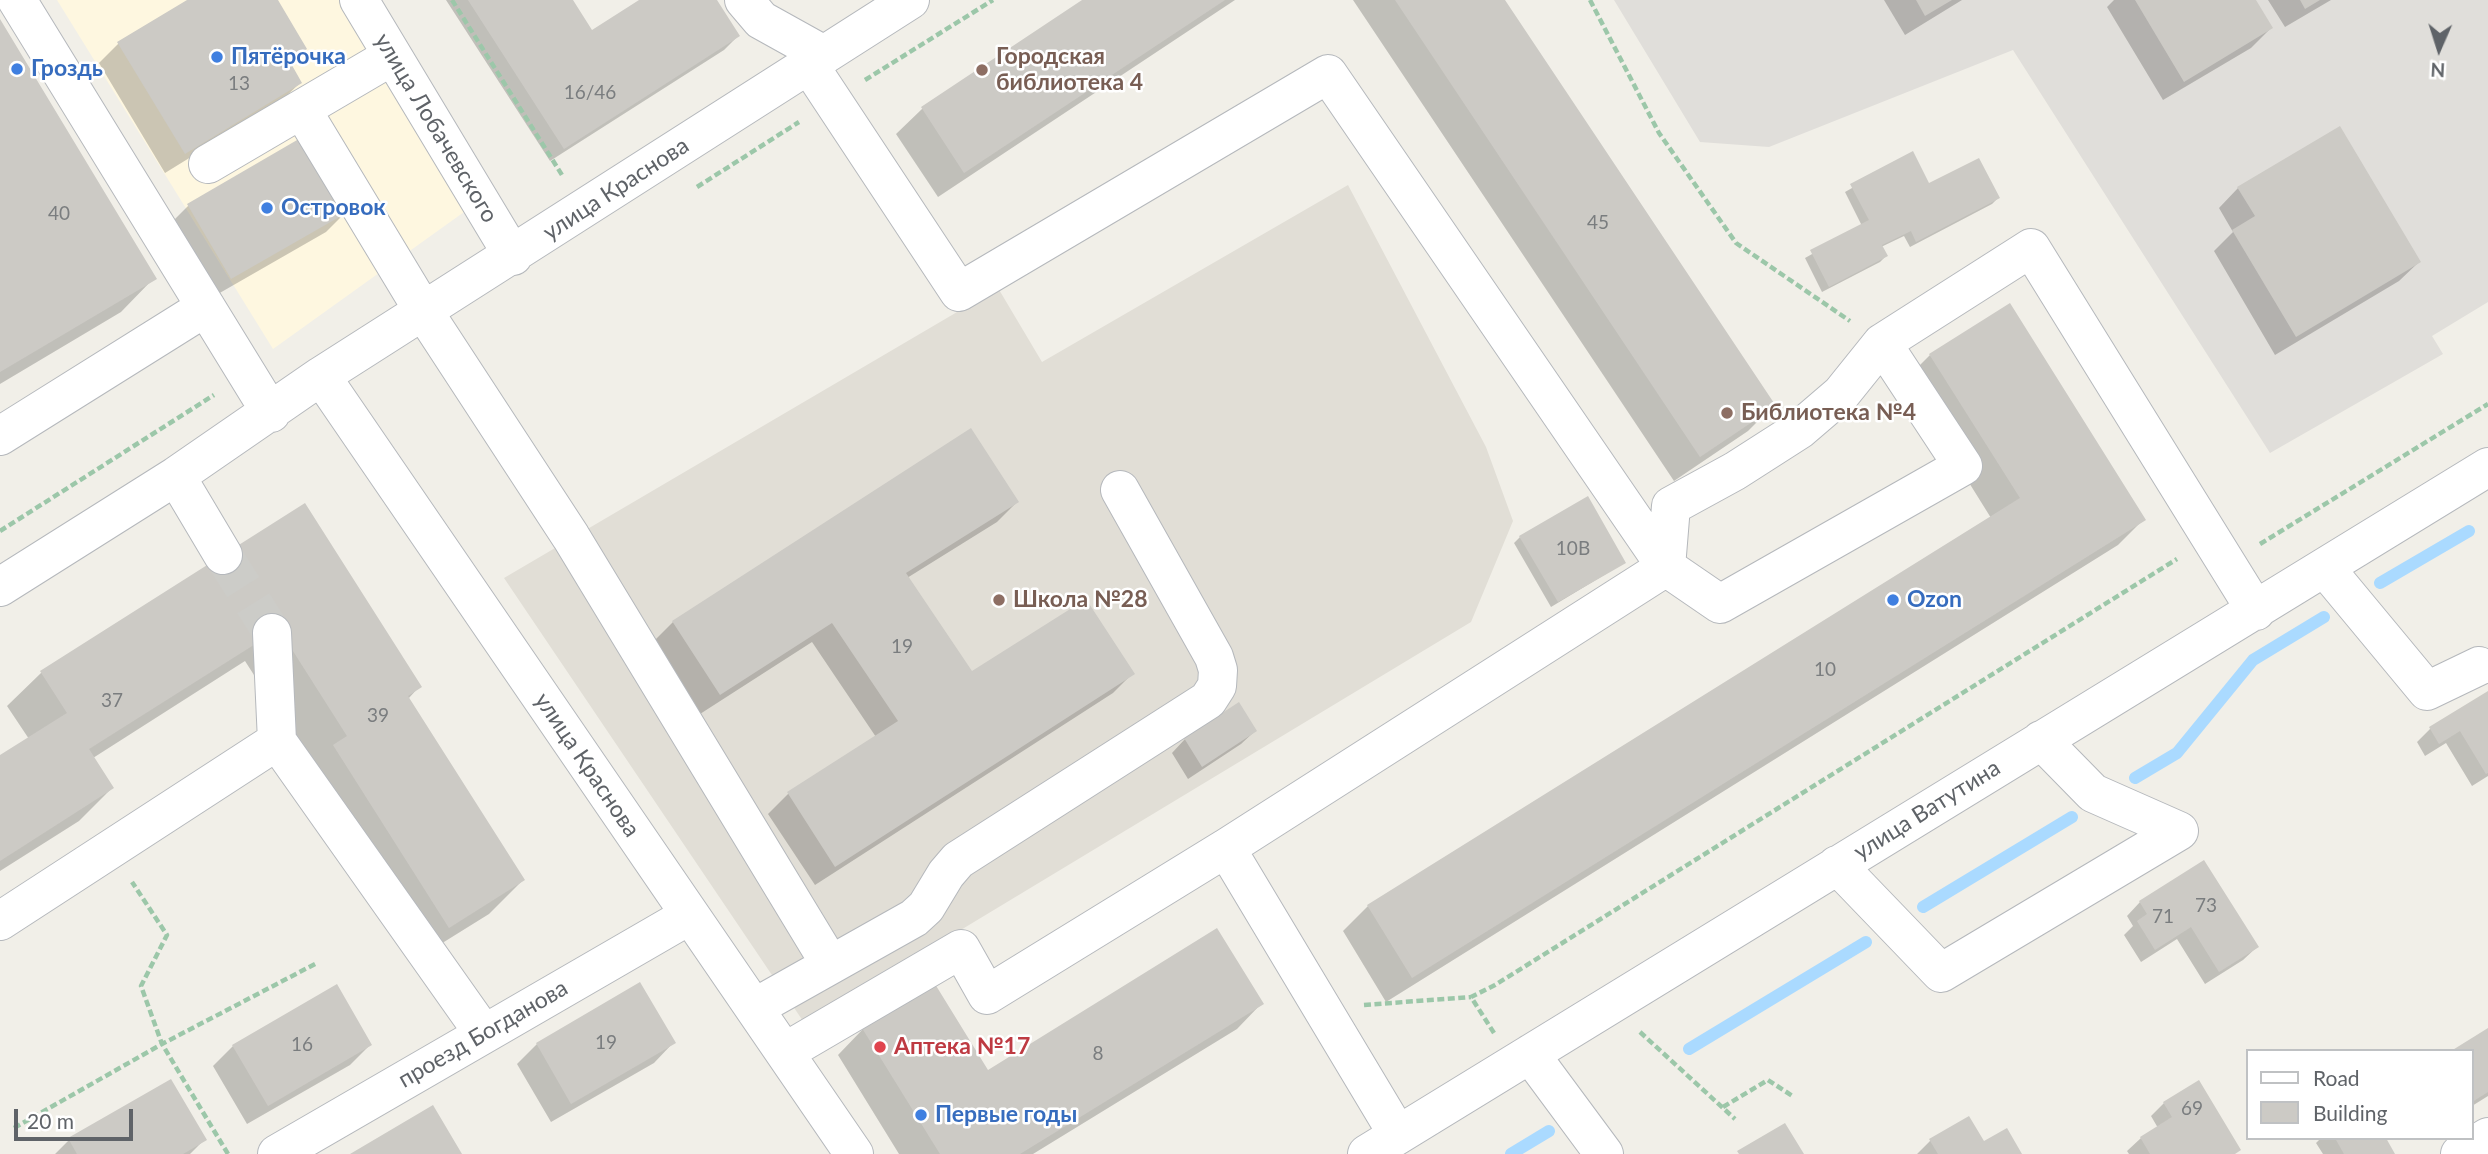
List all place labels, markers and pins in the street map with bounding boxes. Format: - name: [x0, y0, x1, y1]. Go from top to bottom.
- place label: Пятёрочка: [231, 43, 346, 71]
- place label: Городская библиотека 4: [996, 43, 1143, 97]
- marker: Пятёрочка: [209, 49, 225, 65]
- place label: Гроздь: [31, 55, 103, 83]
- marker: Гроздь: [9, 61, 25, 77]
- marker: Городская библиотека 4: [974, 62, 990, 78]
- place label: Островок: [281, 194, 386, 222]
- marker: Островок: [259, 200, 275, 216]
- place label: Библиотека №4: [1741, 399, 1916, 427]
- marker: Библиотека №4: [1719, 405, 1735, 421]
- place label: Школа №28: [1013, 586, 1148, 614]
- place label: Ozon: [1907, 586, 1962, 614]
- marker: Школа №28: [991, 592, 1007, 608]
- marker: Ozon: [1885, 592, 1901, 608]
- place label: Аптека №17: [894, 1033, 1030, 1061]
- marker: Аптека №17: [872, 1039, 888, 1055]
- place label: Первые годы: [935, 1101, 1077, 1129]
- marker: Первые годы: [913, 1107, 929, 1123]

